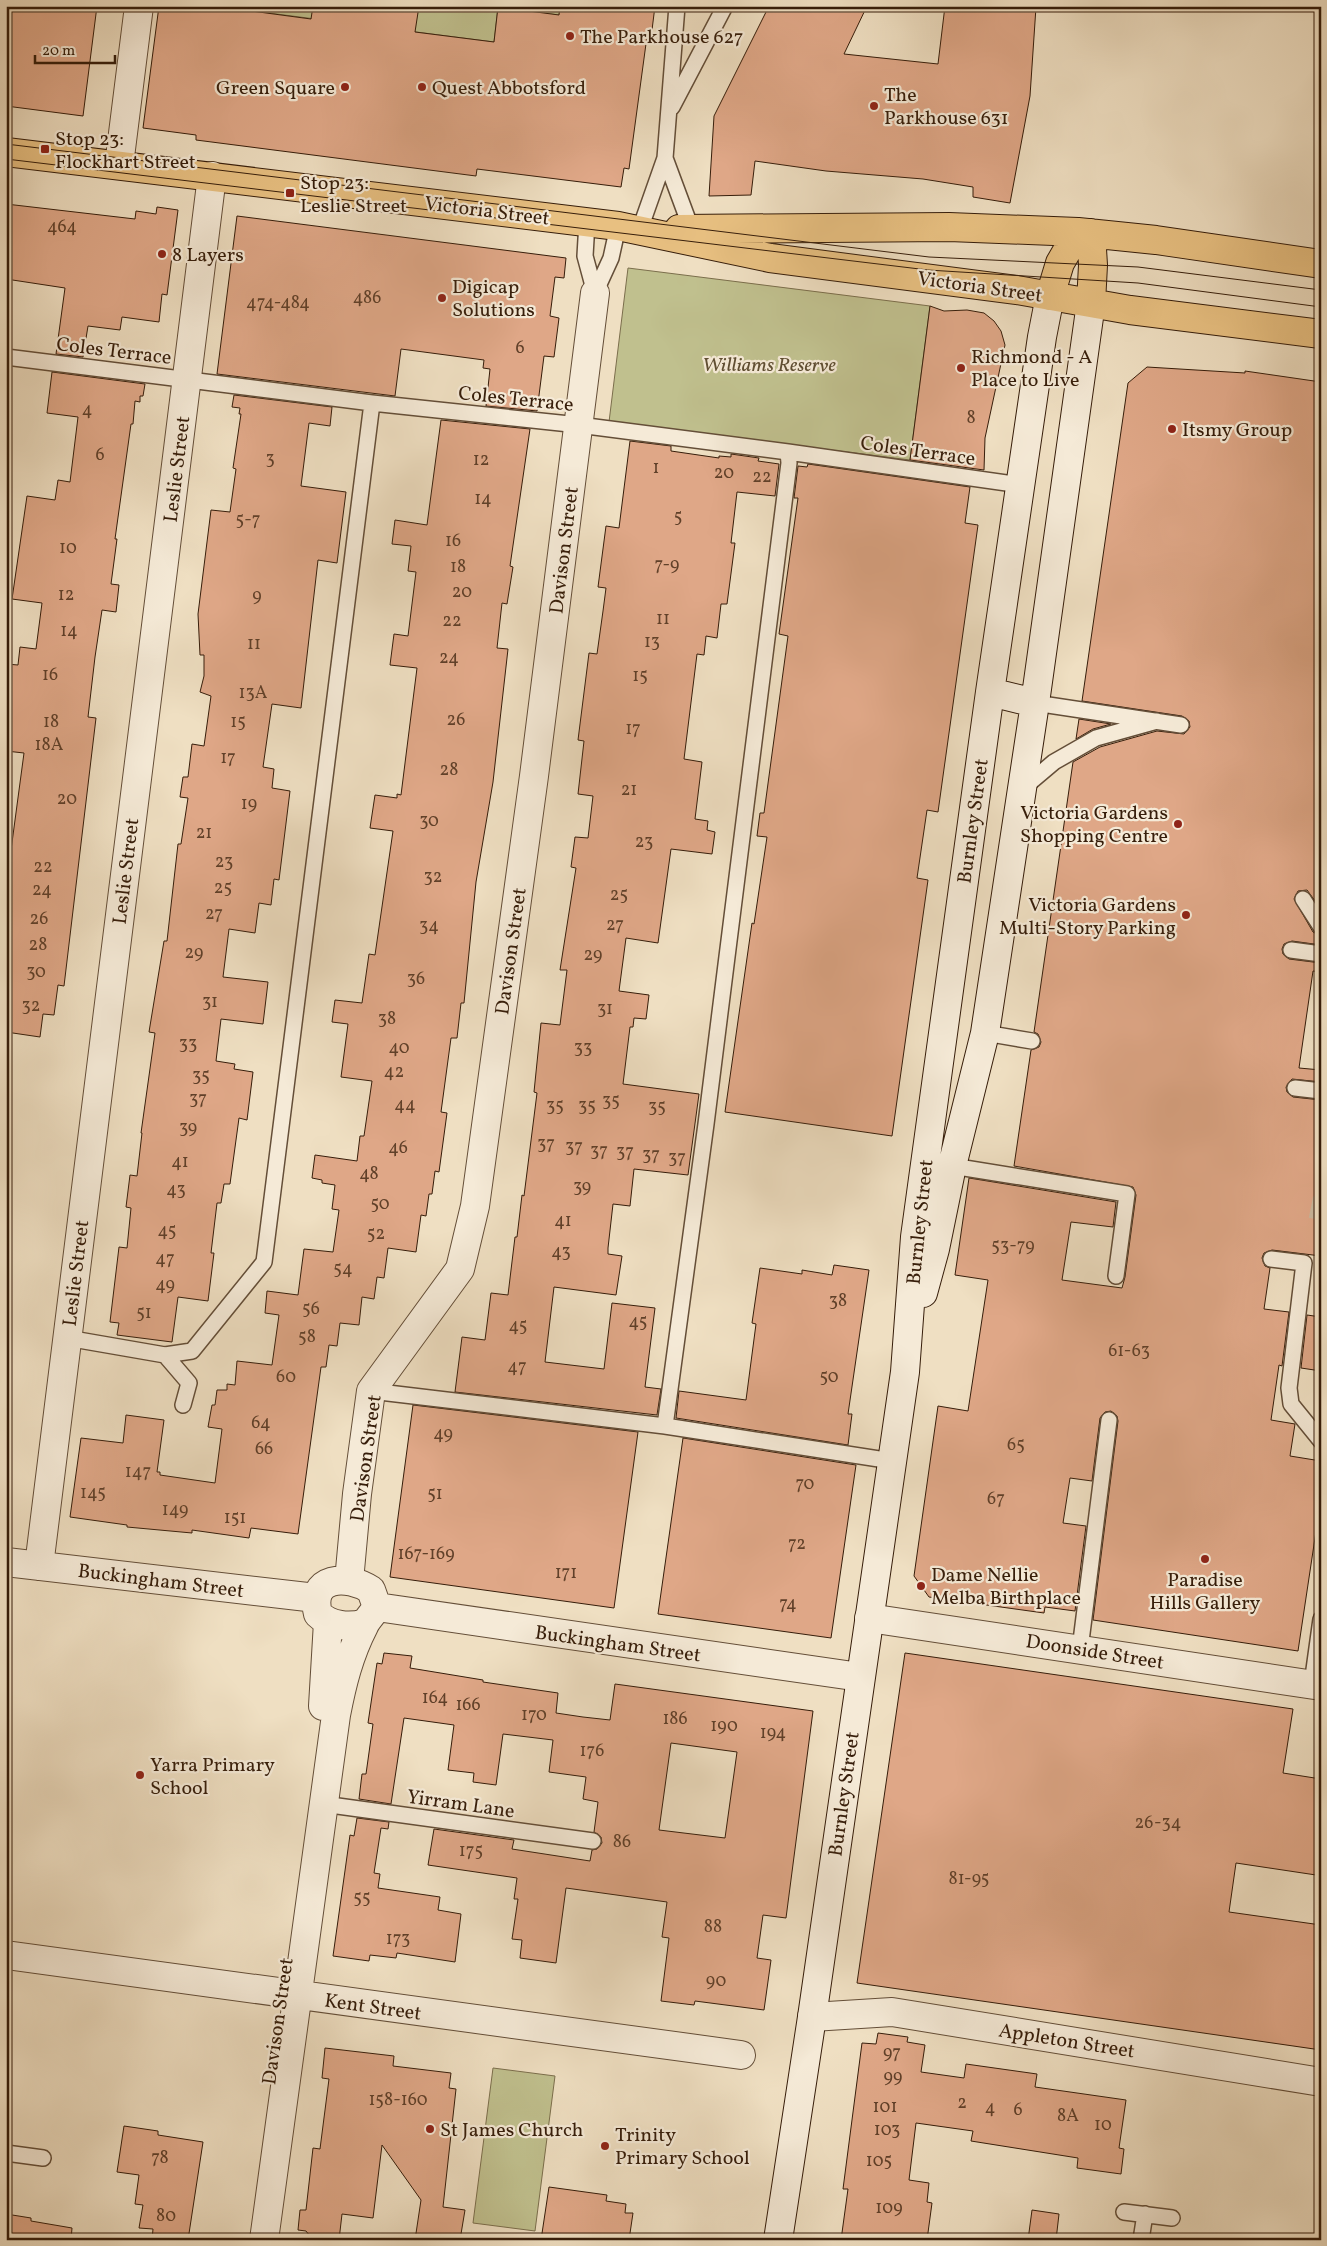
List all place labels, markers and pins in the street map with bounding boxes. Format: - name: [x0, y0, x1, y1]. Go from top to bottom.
- place label: The Parkhouse 627: [580, 24, 744, 52]
- marker: The Parkhouse 627: [564, 30, 576, 42]
- place label: Green Square: [216, 75, 335, 103]
- place label: Quest Abbotsford: [432, 75, 586, 103]
- marker: Green Square: [339, 81, 351, 93]
- marker: Quest Abbotsford: [416, 81, 428, 93]
- place label: The Parkhouse 631: [884, 82, 1009, 133]
- marker: The Parkhouse 631: [868, 100, 880, 112]
- place label: Stop 23: Flockhart Street: [55, 126, 196, 177]
- marker: Stop 23: Flockhart Street: [39, 143, 51, 155]
- place label: Stop 23: Leslie Street: [300, 170, 407, 221]
- marker: Stop 23: Leslie Street: [284, 187, 296, 199]
- place label: 8 Layers: [172, 242, 244, 270]
- marker: 8 Layers: [156, 248, 168, 260]
- place label: Digicap Solutions: [452, 274, 535, 325]
- marker: Digicap Solutions: [436, 292, 448, 304]
- place label: Richmond - A Place to Live: [971, 344, 1092, 395]
- marker: Richmond - A Place to Live: [955, 362, 967, 374]
- place label: Itsmy Group: [1182, 417, 1292, 445]
- marker: Itsmy Group: [1166, 423, 1178, 435]
- place label: Victoria Gardens Shopping Centre: [1020, 800, 1168, 851]
- marker: Victoria Gardens Shopping Centre: [1172, 818, 1184, 830]
- place label: Victoria Gardens Multi-Story Parking: [999, 892, 1176, 943]
- marker: Victoria Gardens Multi-Story Parking: [1180, 909, 1192, 921]
- marker: Paradise Hills Gallery: [1199, 1553, 1211, 1565]
- place label: Dame Nellie Melba Birthplace: [931, 1562, 1081, 1613]
- place label: Paradise Hills Gallery: [1150, 1567, 1261, 1618]
- marker: Dame Nellie Melba Birthplace: [915, 1580, 927, 1592]
- place label: Yarra Primary School: [150, 1752, 275, 1803]
- marker: Yarra Primary School: [134, 1769, 146, 1781]
- place label: St James Church: [440, 2117, 583, 2145]
- place label: Trinity Primary School: [615, 2122, 750, 2173]
- marker: St James Church: [424, 2123, 436, 2135]
- marker: Trinity Primary School: [599, 2140, 611, 2152]

